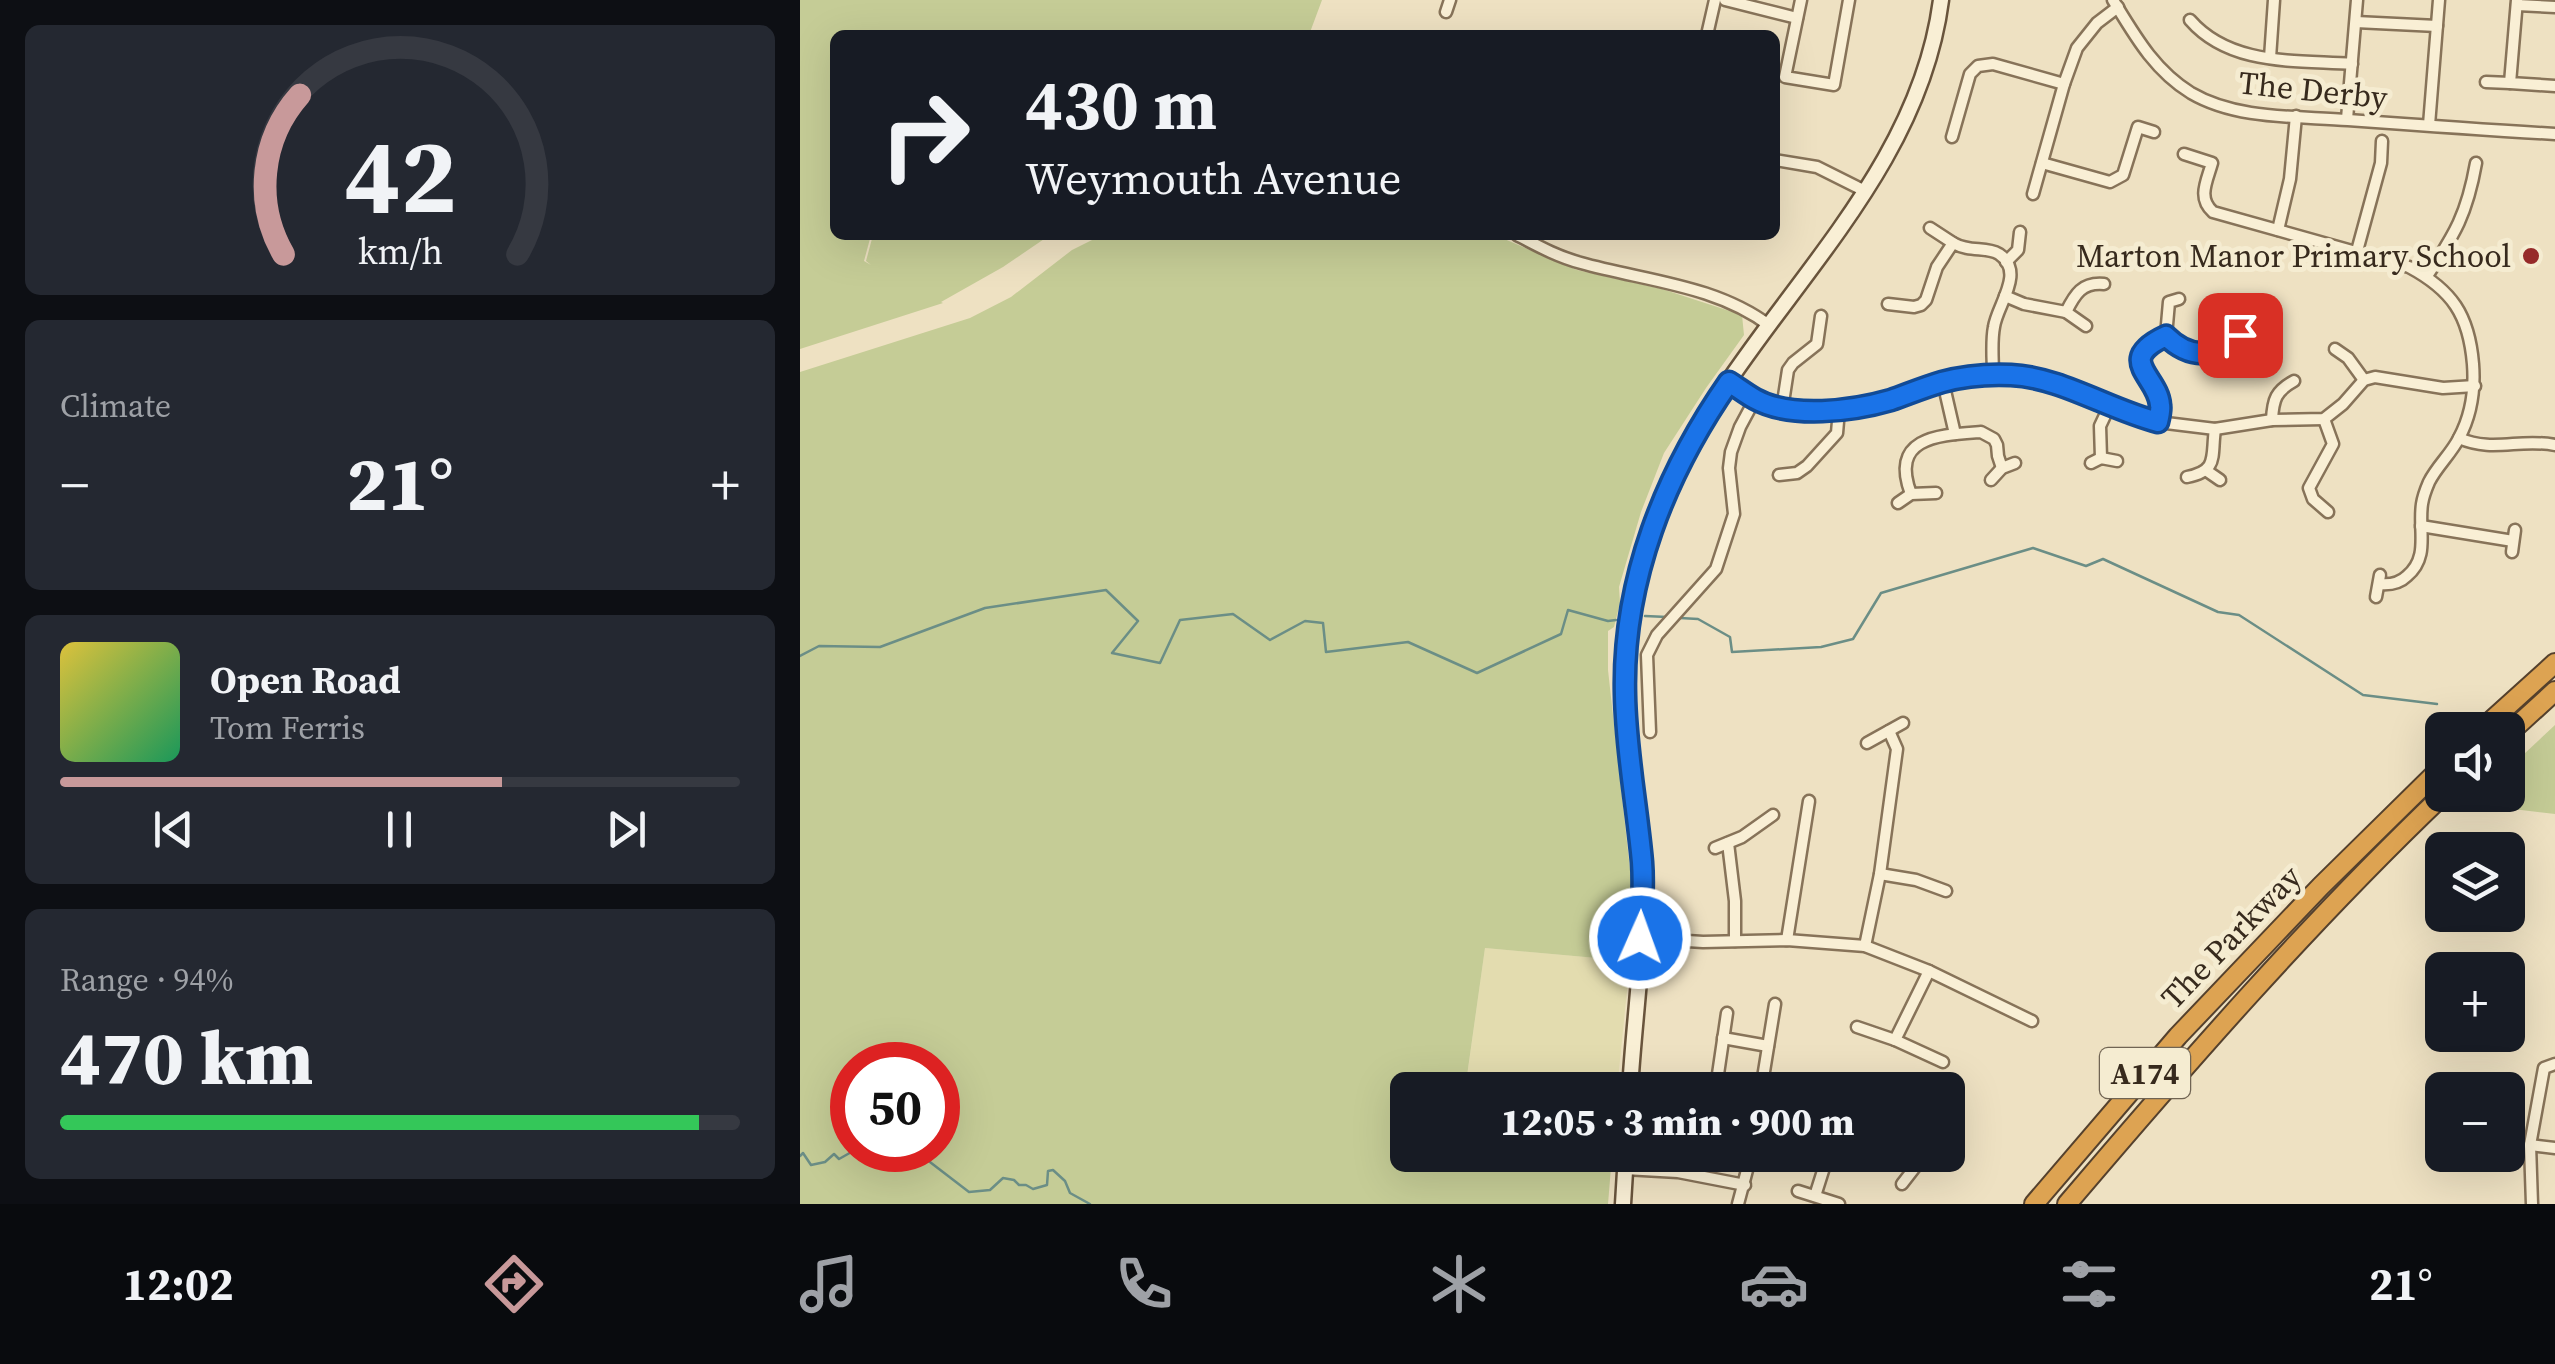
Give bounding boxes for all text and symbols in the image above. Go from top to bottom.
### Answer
text: 430 m [1025,56,1217,152]
street label: The Derby [2237,60,2390,120]
icon: right [860,70,990,200]
text: 42 [344,104,456,247]
text: Weymouth Avenue [1025,147,1402,209]
text: km/h [357,227,443,276]
place label: Marton Manor Primary School [2076,234,2511,278]
marker: Marton Manor Primary School [2520,245,2542,267]
pin [2198,293,2283,378]
icon: arrive [2213,308,2268,363]
text: Climate [60,384,171,428]
text: 21° [346,432,454,535]
text: − [60,447,89,522]
text: + [711,447,740,522]
text: Open Road [210,654,401,706]
text: Tom Ferris [210,706,365,750]
map controls [2425,712,2525,1172]
button: sound [2425,712,2525,812]
icon: previous [146,802,201,857]
icon: pause [372,802,427,857]
icon: next [599,802,654,857]
button: layers [2425,832,2525,932]
street label: The Parkway [2151,855,2311,1019]
position arrow [1588,886,1692,990]
button: + [2425,952,2525,1052]
text: Range · 94% [60,958,234,1002]
text: 470 km [60,1006,314,1109]
speed limit sign: 50 [830,1042,960,1172]
road number: A174 [2100,1048,2190,1098]
button: − [2425,1072,2525,1172]
text: 12:05 · 3 min · 900 m [1500,1096,1855,1148]
icon: directions [479,1249,549,1319]
icon: music [794,1249,864,1319]
icon: phone [1109,1249,1179,1319]
icon: climate [1424,1249,1494,1319]
icon: car [1739,1249,1809,1319]
icon: filters [2054,1249,2124,1319]
text: 12:02 [123,1253,234,1315]
text: 21° [2369,1253,2432,1315]

